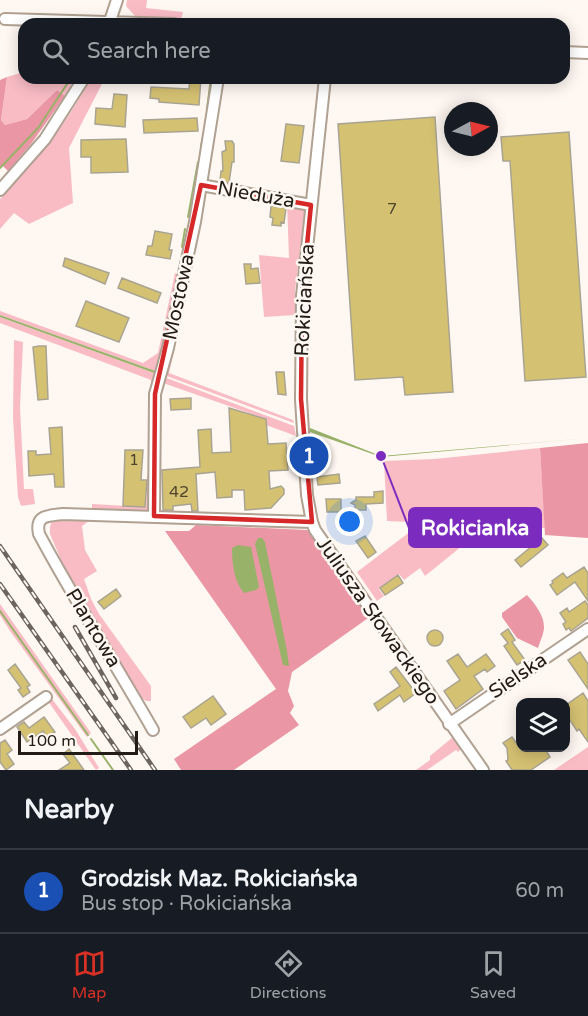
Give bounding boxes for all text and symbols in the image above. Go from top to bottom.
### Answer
search box [18,18,570,84]
icon: search [39,35,72,68]
text: Search here [87,38,211,64]
north arrow [444,102,498,156]
street label: Nieduża [215,176,297,214]
house number: 7 [387,199,397,219]
street label: Rokiciańska [290,243,320,357]
street label: Mostowa [158,252,200,342]
pin: 1 [290,434,328,478]
house number: 1 [129,450,139,470]
house number: 42 [169,482,189,502]
your location [335,507,364,536]
callout: Rokicianka [409,508,541,547]
text: Rokicianka [421,516,529,541]
street label: Juliusza Słowackiego [311,533,445,709]
street label: Plantowa [60,584,126,672]
street label: Sielska [484,648,552,704]
map controls [516,698,570,752]
button: layers [516,698,570,752]
scale bar [18,728,138,756]
text: 100 m [27,731,76,751]
text: Nearby [24,794,114,825]
text: Grodzisk Maz. Rokiciańska [81,866,358,892]
text: 1 [37,879,50,903]
text: 60 m [515,879,564,903]
text: Bus stop · Rokiciańska [81,892,292,916]
tab: Map [72,947,106,1003]
tab: Directions [250,947,326,1003]
tab: Saved [470,947,516,1003]

